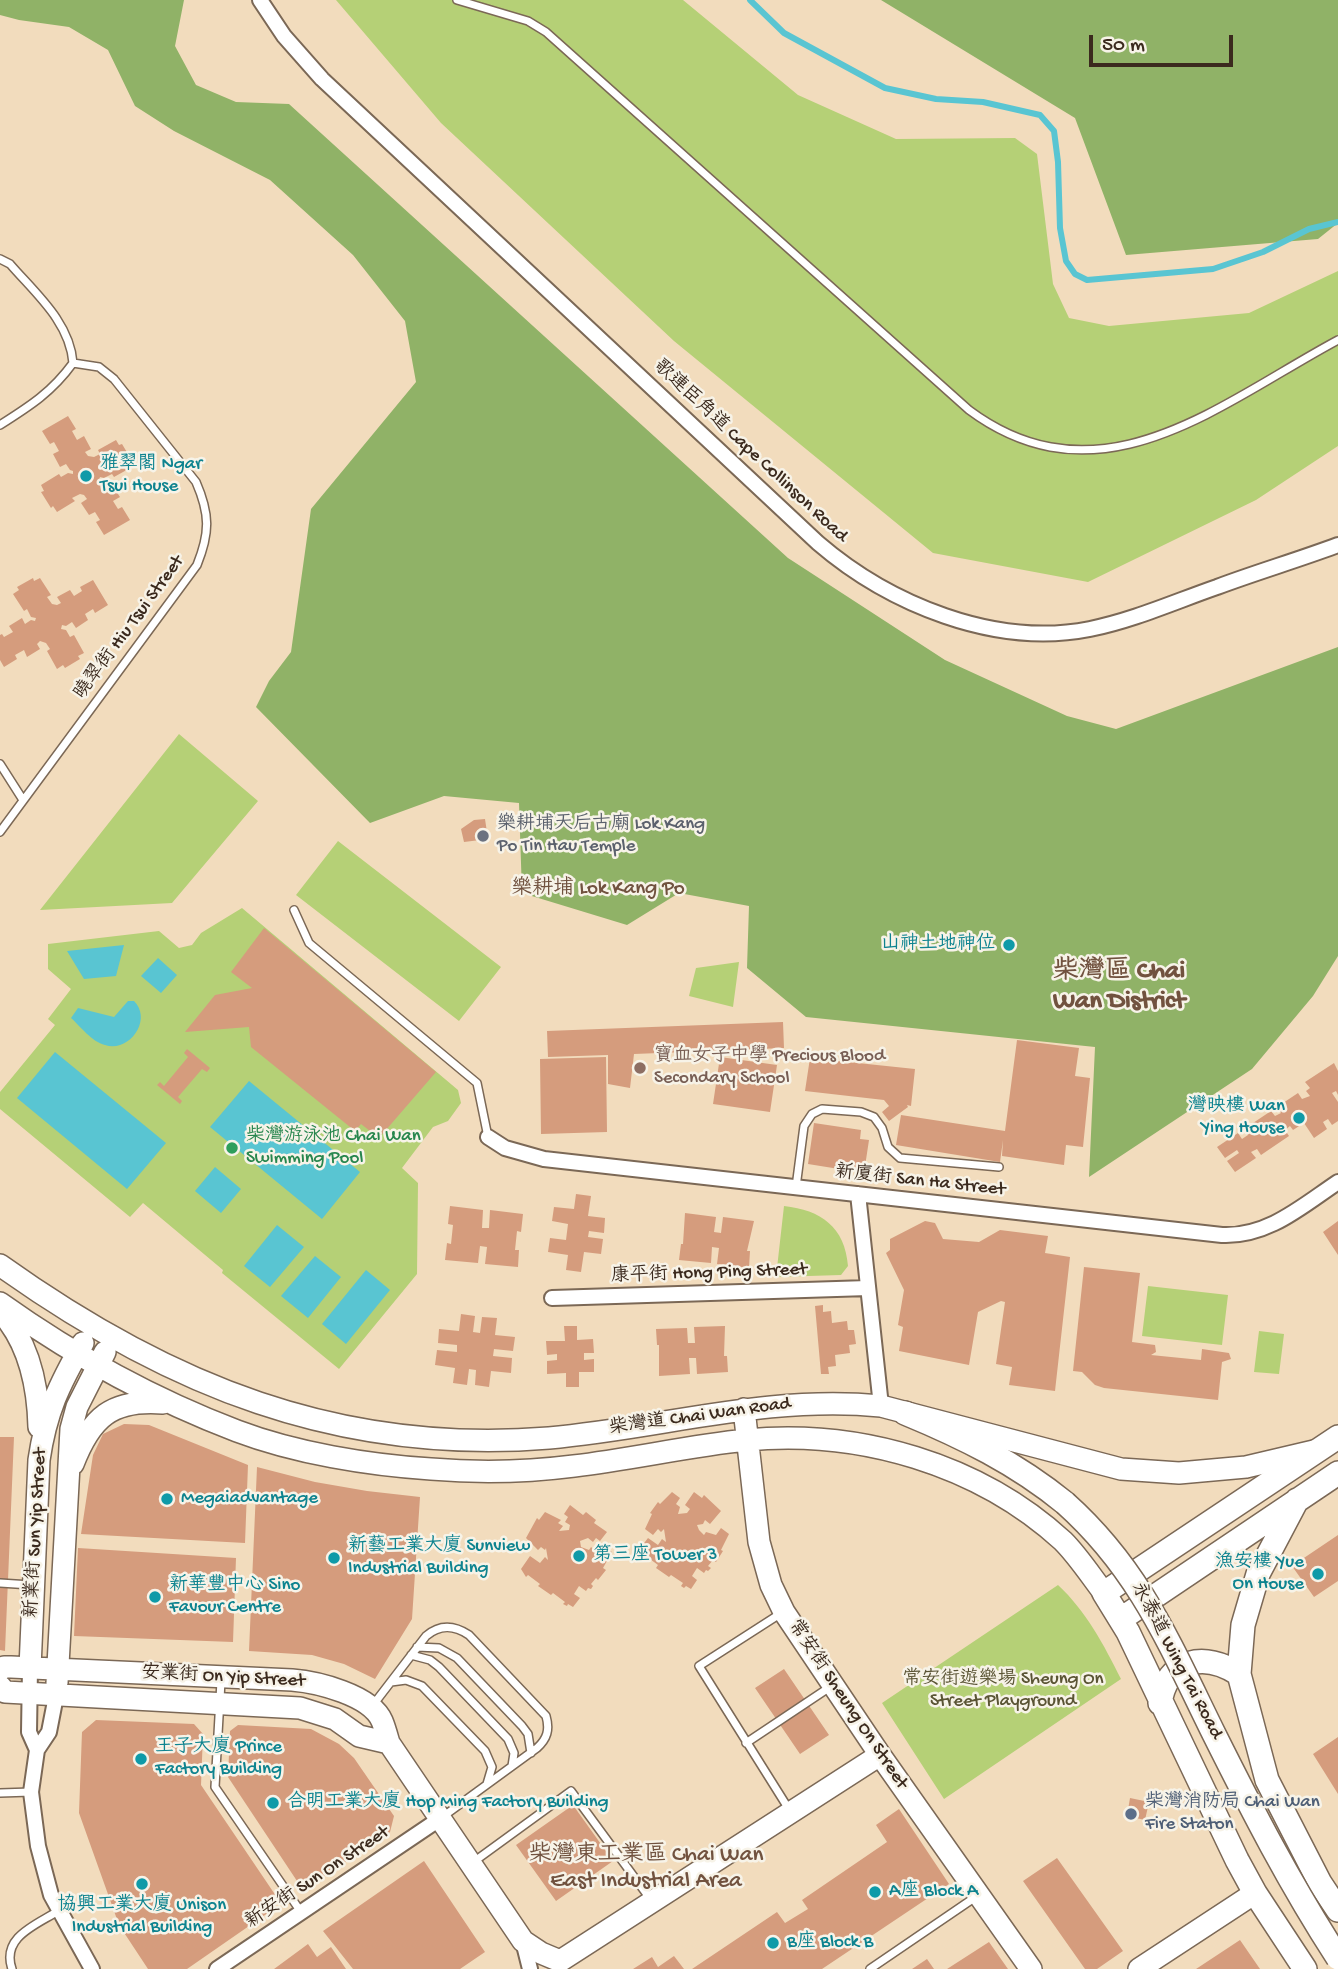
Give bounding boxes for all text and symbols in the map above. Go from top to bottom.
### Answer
scale bar [1093,21,1236,65]
text: 50 m [1102,34,1145,59]
street label: 歌連臣角道 Cape Collinson Road [648,356,852,548]
place label: 雅翠閣 Ngar Tsui House [100,454,202,498]
marker: 雅翠閣 Ngar Tsui House [78,468,94,484]
street label: 曉翠街 Hiu Tsui Street [70,552,190,704]
place label: 樂耕埔天后古廟 Lok Kang Po Tin Hau Temple [497,814,705,858]
marker: 樂耕埔天后古廟 Lok Kang Po Tin Hau Temple [475,828,491,844]
district label: 樂耕埔 Lok Kang Po [511,877,685,903]
place label: 山神土地神位 [881,934,995,956]
marker: 山神土地神位 [1001,937,1017,953]
district label: 柴灣區 Chai Wan District [1042,957,1196,1018]
place label: 寶血女子中學 Precious Blood Secondary School [654,1046,885,1090]
marker: 寶血女子中學 Precious Blood Secondary School [632,1060,648,1076]
place label: 灣映樓 Wan Ying House [1188,1096,1285,1140]
marker: 灣映樓 Wan Ying House [1291,1110,1307,1126]
place label: 柴灣游泳池 Chai Wan Swimming Pool [246,1126,421,1170]
marker: 柴灣游泳池 Chai Wan Swimming Pool [224,1140,240,1156]
street label: 新廈街 San Ha Street [834,1162,1006,1202]
street label: 康平街 Hong Ping Street [611,1259,807,1289]
street label: 柴灣道 Chai Wan Road [608,1393,792,1441]
street label: 新業街 Sun Yip Street [21,1447,53,1619]
place label: Megaiadvantage [181,1488,318,1510]
marker: Megaiadvantage [159,1491,175,1507]
place label: 新藝工業大廈 Sunview Industrial Building [348,1536,530,1580]
place label: 第三座 Tower 3 [593,1545,717,1567]
marker: 第三座 Tower 3 [571,1548,587,1564]
marker: 新藝工業大廈 Sunview Industrial Building [326,1550,342,1566]
place label: 漁安樓 Yue On House [1215,1552,1304,1596]
marker: 漁安樓 Yue On House [1310,1566,1326,1582]
place label: 新華豐中心 Sino Favour Centre [169,1575,300,1619]
street label: 永泰道 Wing Tai Road [1125,1579,1227,1743]
marker: 新華豐中心 Sino Favour Centre [147,1589,163,1605]
street label: 常安街 Sheung On Street [782,1616,912,1794]
street label: 安業街 On Yip Street [141,1662,305,1694]
park label: 常安街遊樂場 Sheung On Street Playground [902,1669,1104,1713]
place label: 王子大廈 Prince Factory Building [155,1737,282,1781]
marker: 王子大廈 Prince Factory Building [133,1751,149,1767]
place label: 合明工業大廈 Hop Ming Factory Building [287,1792,609,1814]
place label: 柴灣消防局 Chai Wan Fire Staton [1145,1792,1320,1836]
marker: 合明工業大廈 Hop Ming Factory Building [265,1795,281,1811]
marker: 柴灣消防局 Chai Wan Fire Staton [1123,1806,1139,1822]
street label: 新安街 Sun On Street [242,1821,394,1935]
district label: 柴灣東工業區 Chai Wan East Industrial Area [529,1842,763,1896]
marker: 協興工業大廈 Unison Industrial Building [134,1876,150,1892]
place label: A座 Block A [889,1881,978,1903]
marker: A座 Block A [867,1884,883,1900]
place label: 協興工業大廈 Unison Industrial Building [58,1895,226,1939]
place label: B座 Block B [787,1932,873,1954]
marker: B座 Block B [765,1935,781,1951]

